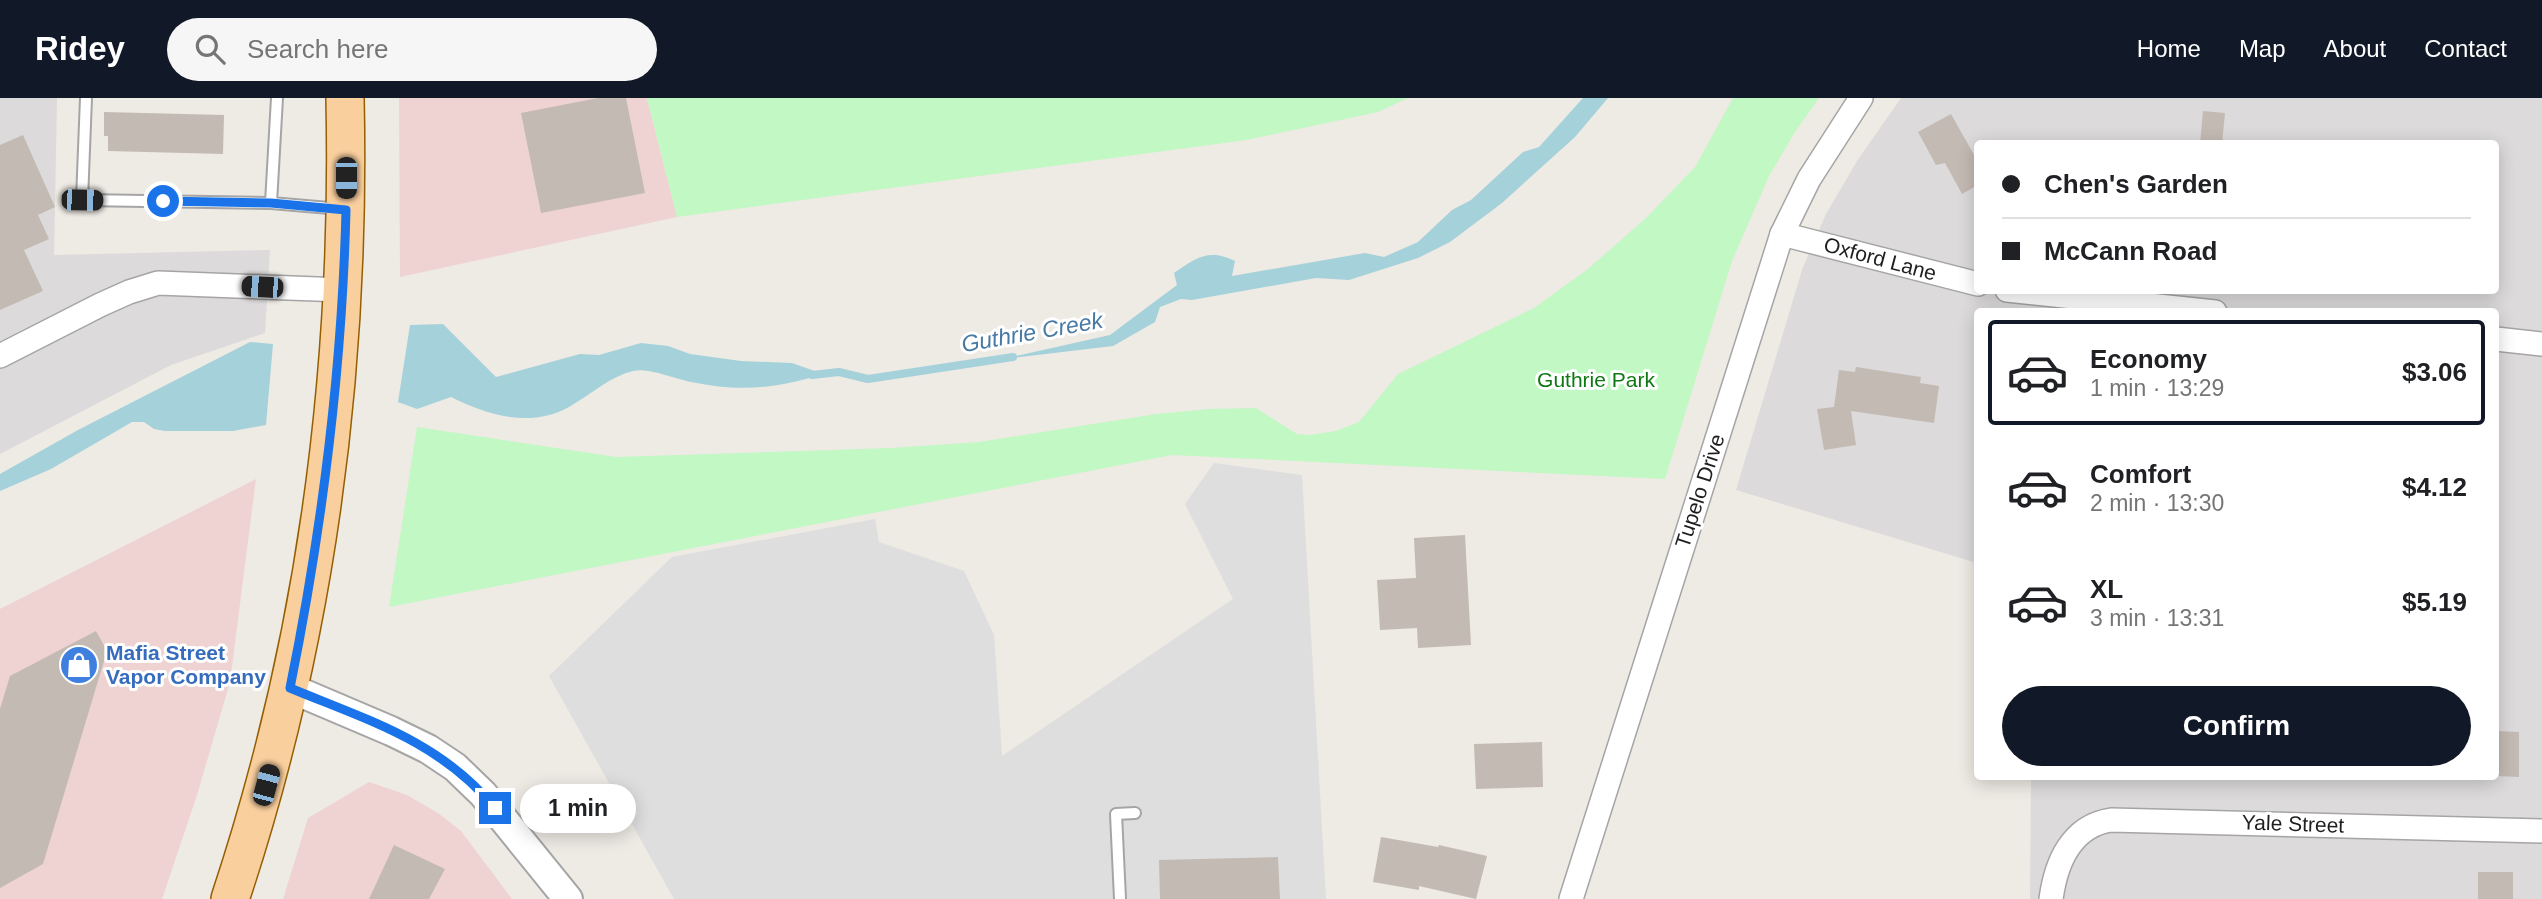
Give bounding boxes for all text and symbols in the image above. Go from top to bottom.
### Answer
search box [167,18,657,81]
text: Ridey [35,30,125,67]
icon: search [191,30,229,68]
text: Search here [247,34,389,64]
text: Home [2137,35,2201,62]
text: Map [2239,35,2286,62]
text: About [2324,35,2386,62]
text: Contact [2424,35,2507,62]
car [336,157,357,199]
text: Chen's Garden [2044,169,2228,199]
route start [147,185,179,217]
car [61,189,104,211]
street label: Oxford Lane [1821,232,1939,285]
text: McCann Road [2044,236,2217,266]
car [241,275,284,299]
water label: Guthrie Creek [959,307,1106,357]
icon: car [2006,341,2069,404]
text: Economy [2090,344,2207,374]
text: $3.06 [2402,357,2467,387]
park label: Guthrie Park [1537,368,1655,391]
text: 1 min · 13:29 [2090,375,2224,401]
street label: Tupelo Drive [1670,431,1729,551]
icon: car [2006,456,2069,519]
text: Comfort [2090,459,2191,489]
text: $4.12 [2402,472,2467,502]
text: 2 min · 13:30 [2090,490,2224,516]
icon: car [2006,571,2069,634]
text: XL [2090,574,2123,604]
text: $5.19 [2402,587,2467,617]
text: 3 min · 13:31 [2090,605,2224,631]
place label: Mafia Street Vapor Company [106,641,266,688]
shop icon: Mafia Street Vapor Company [58,644,100,686]
button: Confirm [2002,686,2471,766]
car [251,762,282,808]
callout: 1 min [520,784,635,832]
route end [479,792,511,824]
text: 1 min [548,795,608,821]
street label: Yale Street [2241,810,2345,837]

